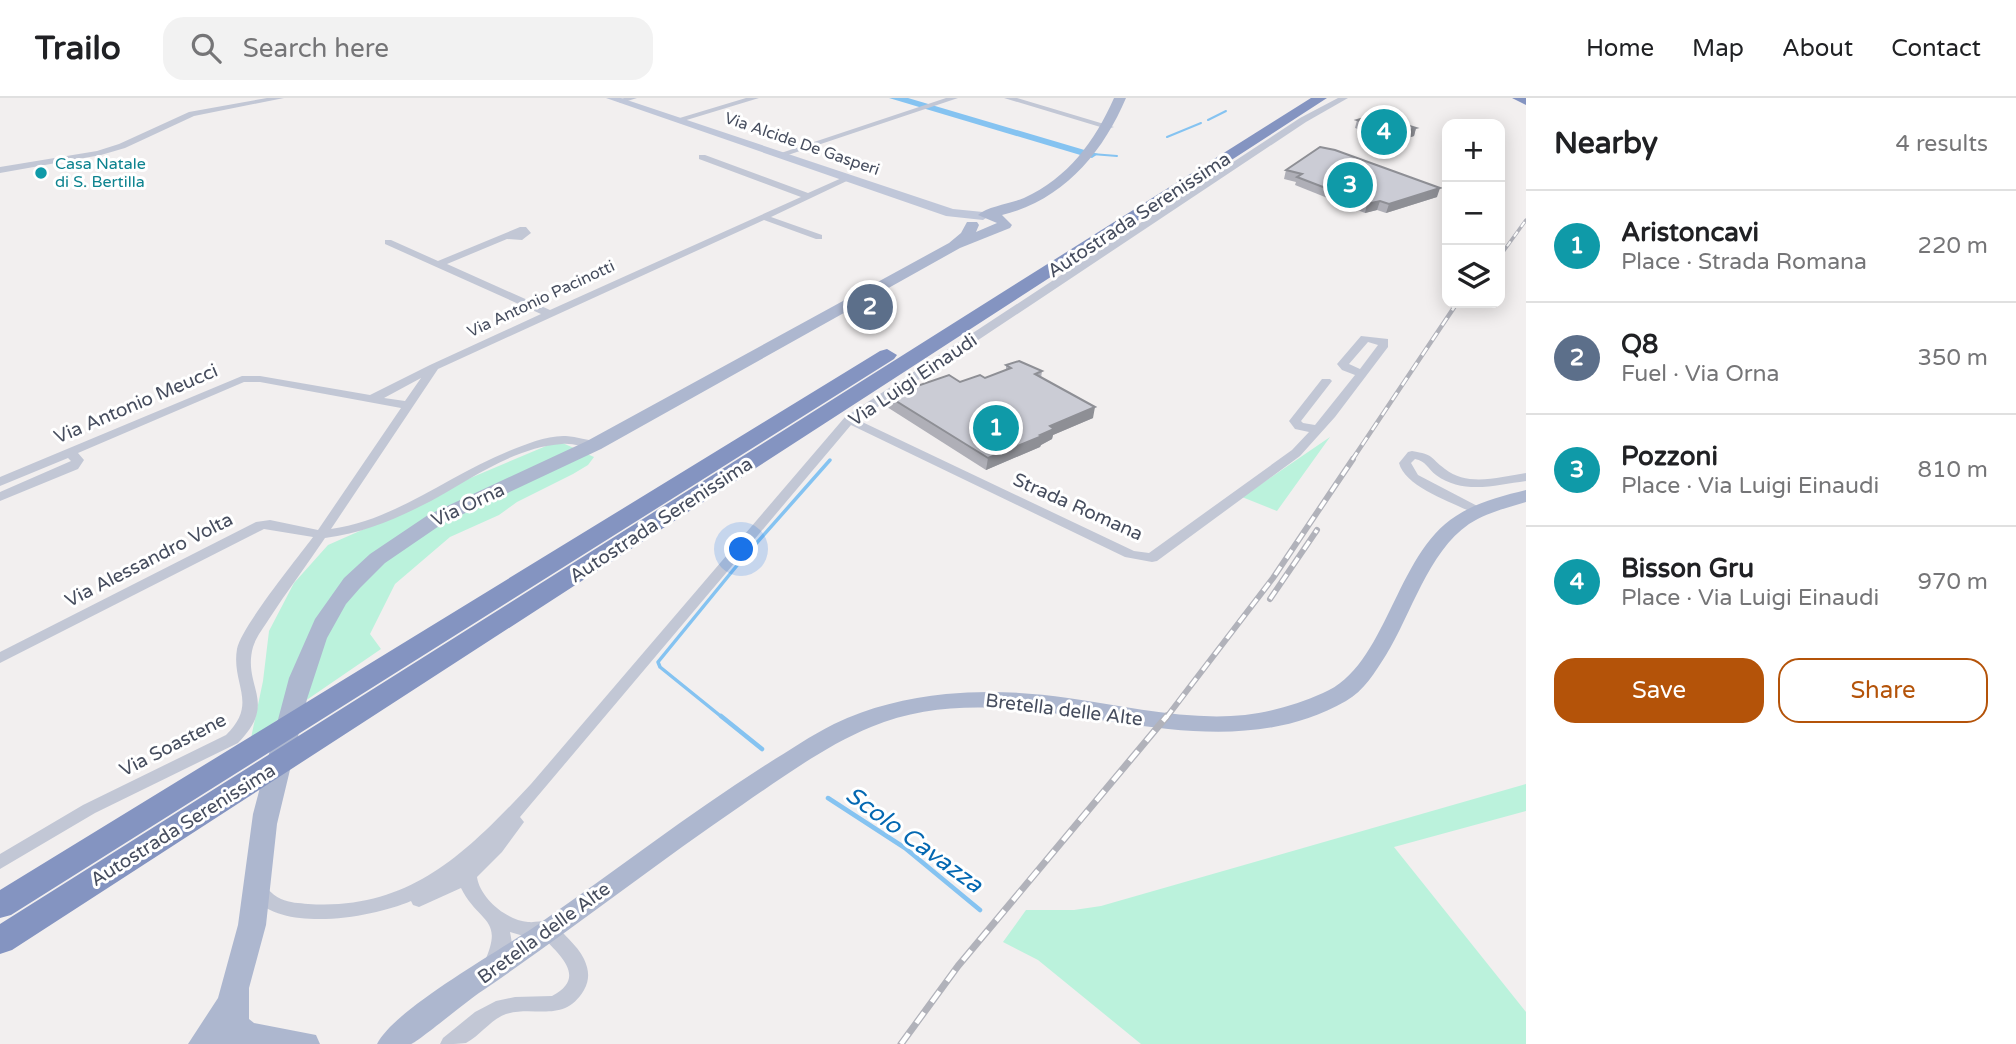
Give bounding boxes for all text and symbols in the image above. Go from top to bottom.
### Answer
search box [163,17,653,80]
text: Trailo [35,29,121,68]
icon: search [187,29,225,67]
text: Search here [243,33,389,64]
text: Home [1586,34,1654,63]
text: Map [1692,34,1744,63]
text: About [1782,34,1853,63]
text: Contact [1891,34,1981,63]
pin: 4 [1361,106,1407,158]
street label: Via Alcide De Gasperi [722,108,882,180]
map controls [1442,119,1505,308]
button: + [1442,119,1505,182]
text: Nearby [1554,125,1658,162]
text: 4 results [1895,130,1988,158]
street label: Autostrada Serenissima [1043,148,1235,282]
place label: Casa Natale di S. Bertilla [55,154,146,192]
pin: 3 [1327,159,1373,211]
marker: Casa Natale di S. Bertilla [33,165,49,181]
button: − [1442,182,1505,245]
text: Aristoncavi [1621,217,1759,248]
text: 1 [1570,232,1584,260]
text: 220 m [1918,232,1988,260]
button: layers [1442,245,1505,308]
text: Place · Strada Romana [1621,248,1867,276]
street label: Via Antonio Pacinotti [464,256,618,342]
pin: 2 [847,281,893,333]
street label: Via Luigi Einaudi [845,329,981,431]
text: Q8 [1621,329,1658,360]
text: 2 [1570,344,1584,372]
text: 350 m [1918,344,1988,372]
street label: Via Antonio Meucci [51,360,221,448]
text: Fuel · Via Orna [1621,360,1779,388]
pin: 1 [973,402,1019,454]
text: Pozzoni [1621,441,1718,472]
street label: Autostrada Serenissima [565,453,757,587]
text: 3 [1570,456,1584,484]
text: 810 m [1918,456,1988,484]
street label: Strada Romana [1010,469,1146,545]
text: Place · Via Luigi Einaudi [1621,472,1879,500]
street label: Via Orna [428,479,508,531]
street label: Via Alessandro Volta [61,508,237,612]
your location [724,532,758,566]
text: Bisson Gru [1621,553,1754,584]
text: 4 [1570,568,1584,596]
text: 970 m [1918,568,1988,596]
text: Place · Via Luigi Einaudi [1621,584,1879,612]
button: Save [1554,658,1764,723]
button: Share [1778,658,1988,723]
street label: Bretella delle Alte [984,689,1144,731]
street label: Via Soastene [116,709,230,781]
street label: Autostrada Serenissima [87,759,279,891]
water label: Scolo Cavazza [840,781,989,900]
street label: Bretella delle Alte [473,878,615,988]

